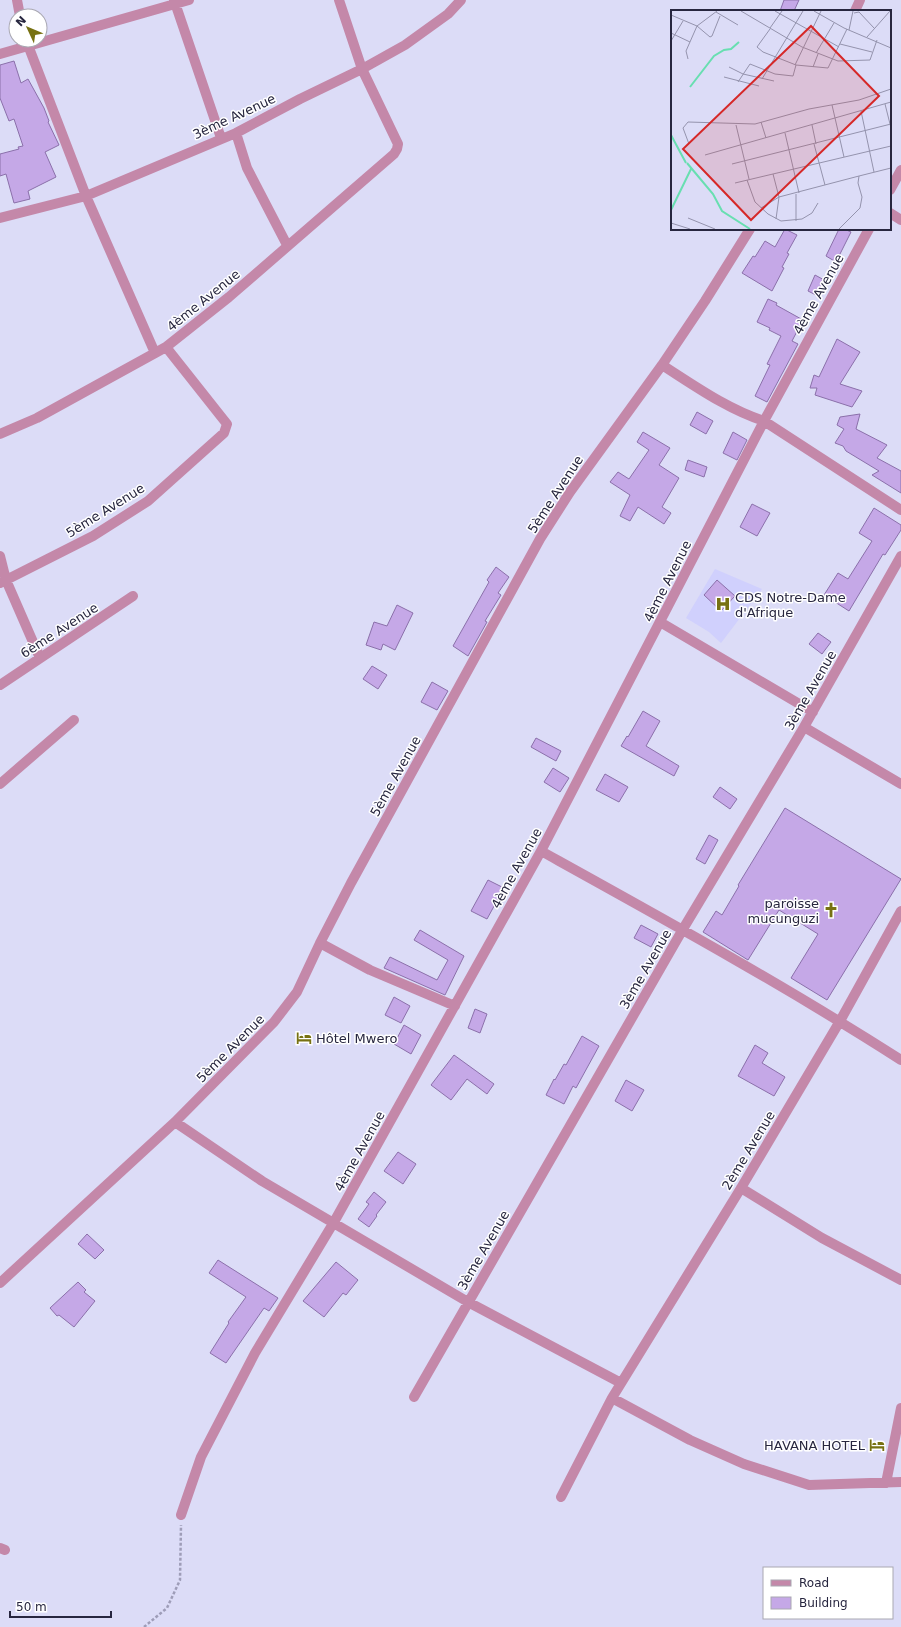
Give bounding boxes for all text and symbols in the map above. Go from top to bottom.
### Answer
north arrow [8,8,48,48]
inset map [671,10,891,230]
text: N [13,14,29,29]
street label: 3ème Avenue [191,91,278,142]
street label: 4ème Avenue [790,252,847,337]
street label: 4ème Avenue [164,266,243,334]
street label: 5ème Avenue [525,453,586,536]
street label: 5ème Avenue [63,480,147,540]
street label: 4ème Avenue [640,538,694,624]
place label: CDS Notre-Dame d'Afrique [735,590,846,620]
hospital icon: CDS Notre-Dame d'Afrique [714,595,732,613]
street label: 6ème Avenue [18,600,101,661]
street label: 3ème Avenue [782,648,839,733]
street label: 5ème Avenue [367,734,424,819]
street label: 4ème Avenue [488,826,545,911]
place label: paroisse mucunguzi [748,896,819,926]
church icon: paroisse mucunguzi [822,901,840,919]
street label: 3ème Avenue [617,927,674,1012]
street label: 5ème Avenue [193,1011,267,1085]
hotel icon: Hôtel Mwero [295,1029,313,1047]
place label: Hôtel Mwero [316,1031,397,1046]
street label: 2ème Avenue [719,1108,778,1192]
street label: 4ème Avenue [331,1109,388,1194]
street label: 3ème Avenue [455,1208,512,1293]
hotel icon: HAVANA HOTEL [868,1436,886,1454]
place label: HAVANA HOTEL [764,1438,866,1453]
legend [763,1567,893,1619]
text: Road [799,1576,829,1590]
scale bar [10,1593,111,1619]
text: Building [799,1596,848,1610]
text: 50 m [16,1600,47,1614]

